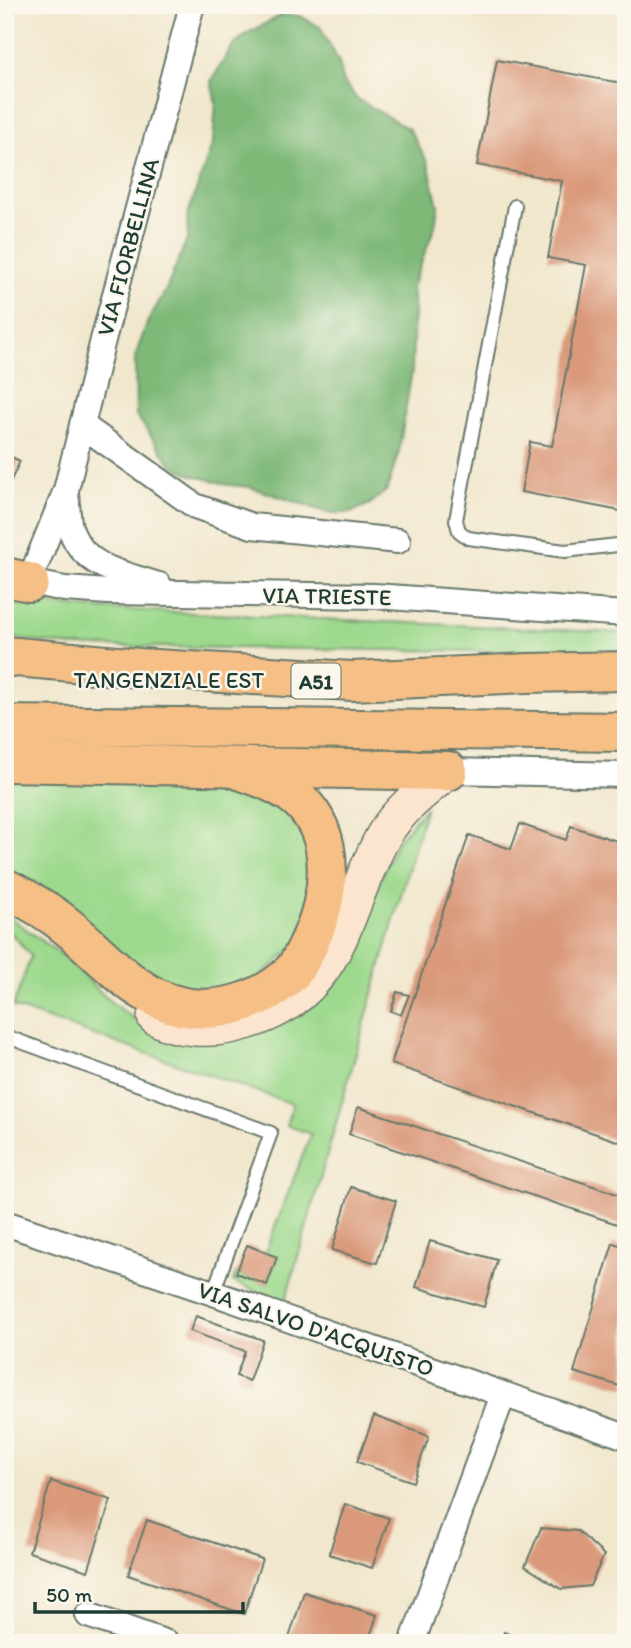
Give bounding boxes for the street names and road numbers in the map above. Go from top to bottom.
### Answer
street label: VIA FIORBELLINA [91,155,165,339]
street label: VIA TRIESTE [262,581,392,611]
road number: A51 [292,664,340,698]
street label: TANGENZIALE EST [74,666,264,694]
street label: VIA SALVO D'ACQUISTO [194,1275,438,1383]

